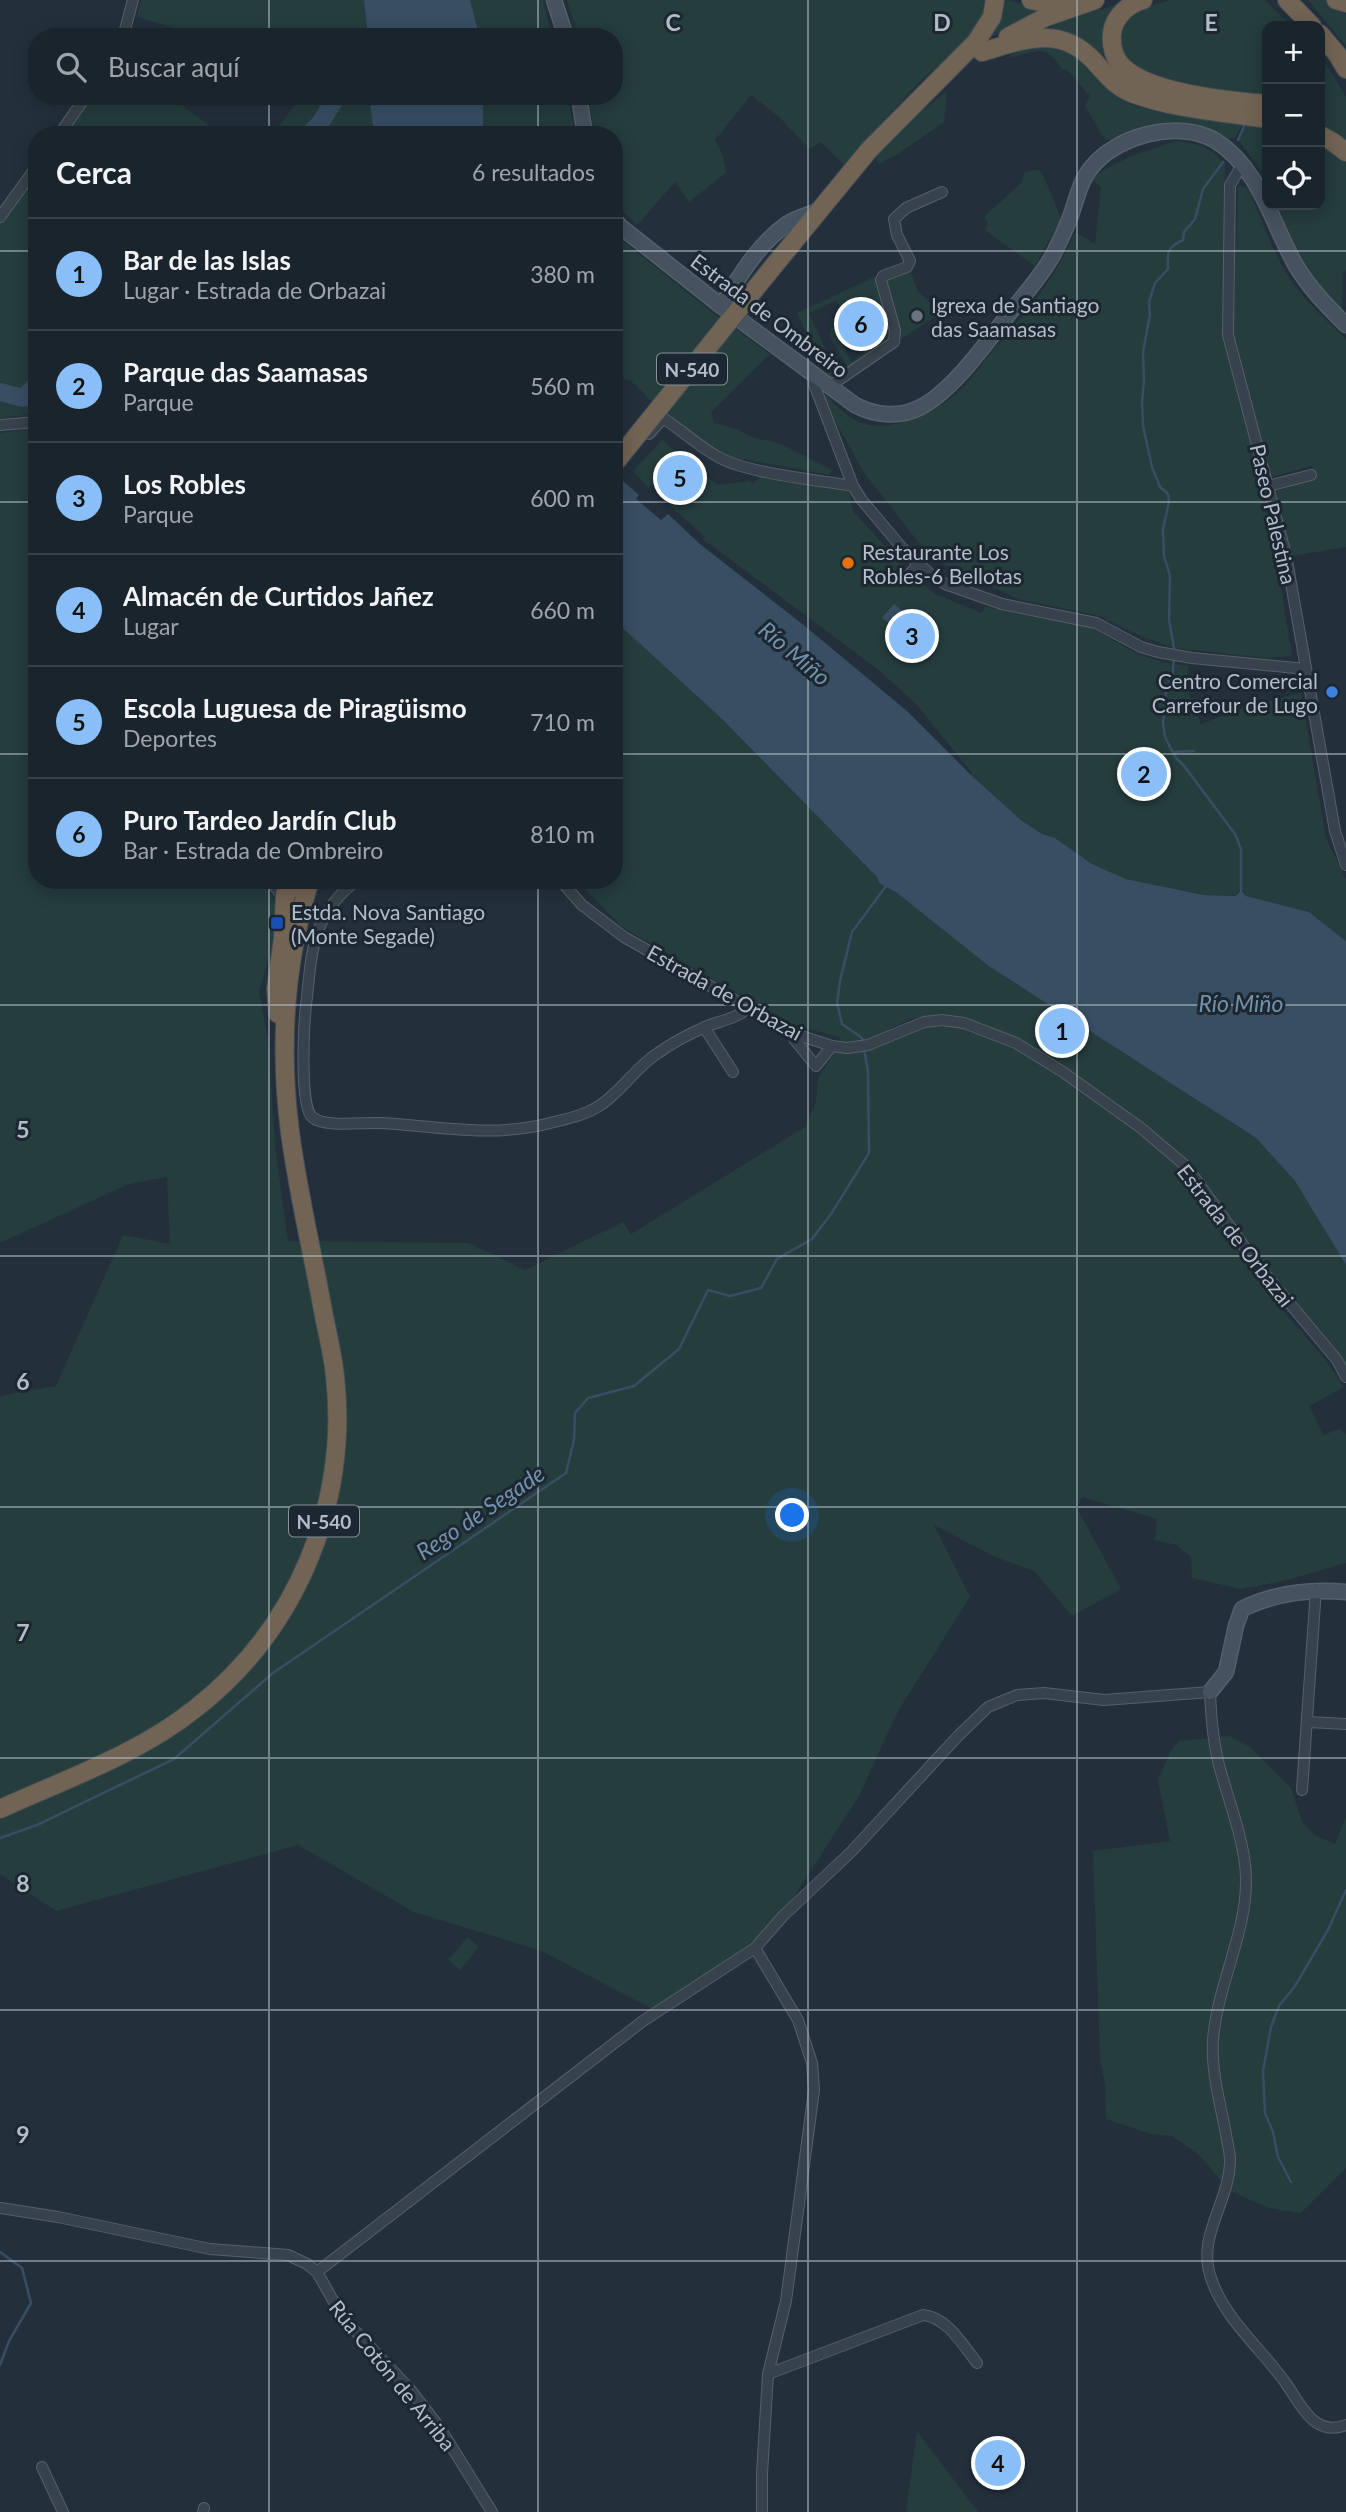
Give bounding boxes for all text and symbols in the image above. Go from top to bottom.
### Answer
text: C [665,8,681,36]
text: D [933,8,951,36]
text: E [1204,8,1218,36]
map controls [1262,21,1325,210]
button: + [1262,21,1325,84]
search box [28,28,623,105]
icon: search [52,48,90,86]
text: Buscar aquí [108,51,239,83]
button: − [1262,84,1325,147]
button: locate [1262,147,1325,210]
text: Cerca [56,154,132,190]
text: 6 resultados [472,158,595,186]
text: Bar de las Islas [123,244,291,276]
street label: Estrada de Ombreiro [686,248,854,382]
text: 1 [72,260,86,288]
text: 380 m [530,260,595,288]
text: Lugar · Estrada de Orbazai [123,276,386,304]
place label: Igrexa de Santiago das Saamasas [931,292,1099,341]
pin: 6 [838,298,884,350]
marker: Igrexa de Santiago das Saamasas [909,308,925,324]
road number: N-540 [657,354,727,384]
text: Parque das Saamasas [123,356,368,388]
text: 2 [72,372,86,400]
text: 560 m [530,372,595,400]
text: Parque [123,388,194,416]
street label: Paseo Palestina [1246,441,1302,587]
pin: 5 [657,452,703,504]
text: Los Robles [123,468,246,500]
text: 3 [72,484,86,512]
text: 600 m [530,484,595,512]
text: Parque [123,500,194,528]
place label: Restaurante Los Robles-6 Bellotas [862,539,1022,588]
marker: Restaurante Los Robles-6 Bellotas [840,555,856,571]
text: Almacén de Curtidos Jañez [123,580,434,612]
text: 4 [72,596,86,624]
text: 660 m [530,596,595,624]
pin: 3 [889,610,935,662]
text: Lugar [123,612,179,640]
water label: Río Miño [753,615,837,691]
place label: Centro Comercial Carrefour de Lugo [1152,668,1318,717]
marker: Centro Comercial Carrefour de Lugo [1324,684,1340,700]
text: Escola Luguesa de Piragüismo [123,692,467,724]
text: 5 [72,708,86,736]
text: 710 m [530,708,595,736]
text: Deportes [123,724,217,752]
pin: 2 [1121,748,1167,800]
text: Puro Tardeo Jardín Club [123,804,397,836]
text: 6 [72,820,86,848]
text: 810 m [530,820,595,848]
text: Bar · Estrada de Ombreiro [123,836,383,864]
place label: Estda. Nova Santiago (Monte Segade) [291,899,485,948]
marker: Estda. Nova Santiago (Monte Segade) [269,915,285,931]
street label: Estrada de Orbazai [643,939,807,1045]
water label: Río Miño [1199,989,1283,1017]
pin: 1 [1039,1005,1085,1057]
text: 5 [16,1115,30,1143]
street label: Estrada de Orbazai [1173,1159,1299,1311]
text: 6 [16,1367,30,1395]
water label: Rego de Segade [411,1459,549,1565]
your location [775,1498,809,1532]
road number: N-540 [289,1506,359,1536]
text: 7 [16,1618,30,1646]
text: 8 [16,1869,30,1897]
text: 9 [16,2120,30,2148]
street label: Rúa Cotón de Arriba [325,2295,461,2455]
pin: 4 [975,2437,1021,2489]

